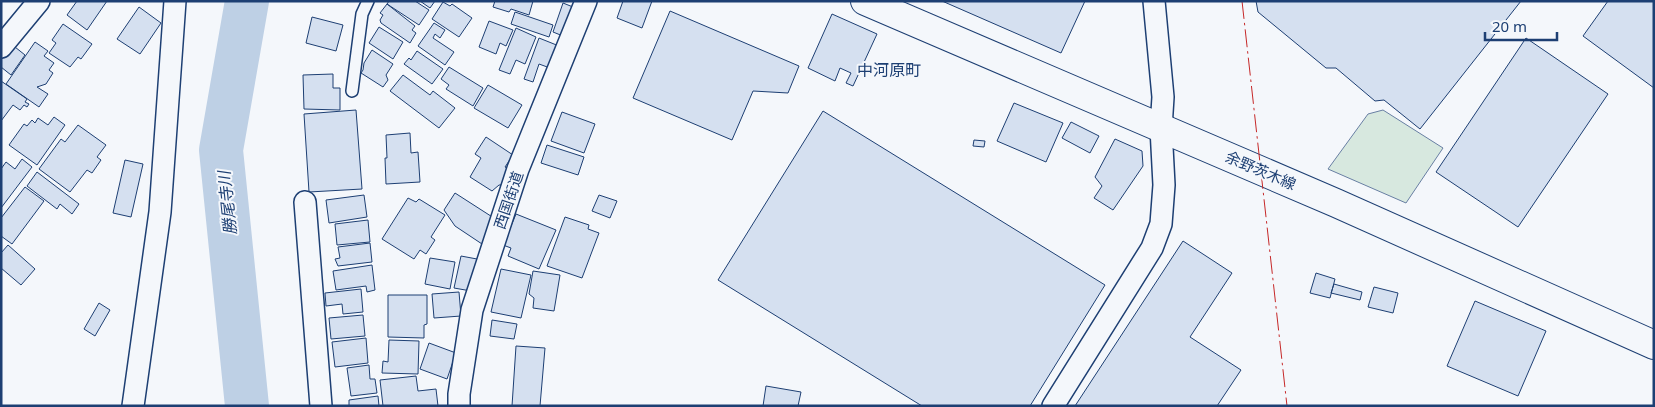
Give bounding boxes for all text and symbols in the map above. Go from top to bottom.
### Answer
scale bar [1485,10,1558,42]
text: 20 m [1492,16,1527,36]
district label: 中河原町 [857,59,921,81]
street label: 余野茨木線 [1223,146,1299,194]
water label: 勝尾寺川 [213,168,241,236]
street label: 西国街道 [489,168,527,232]

